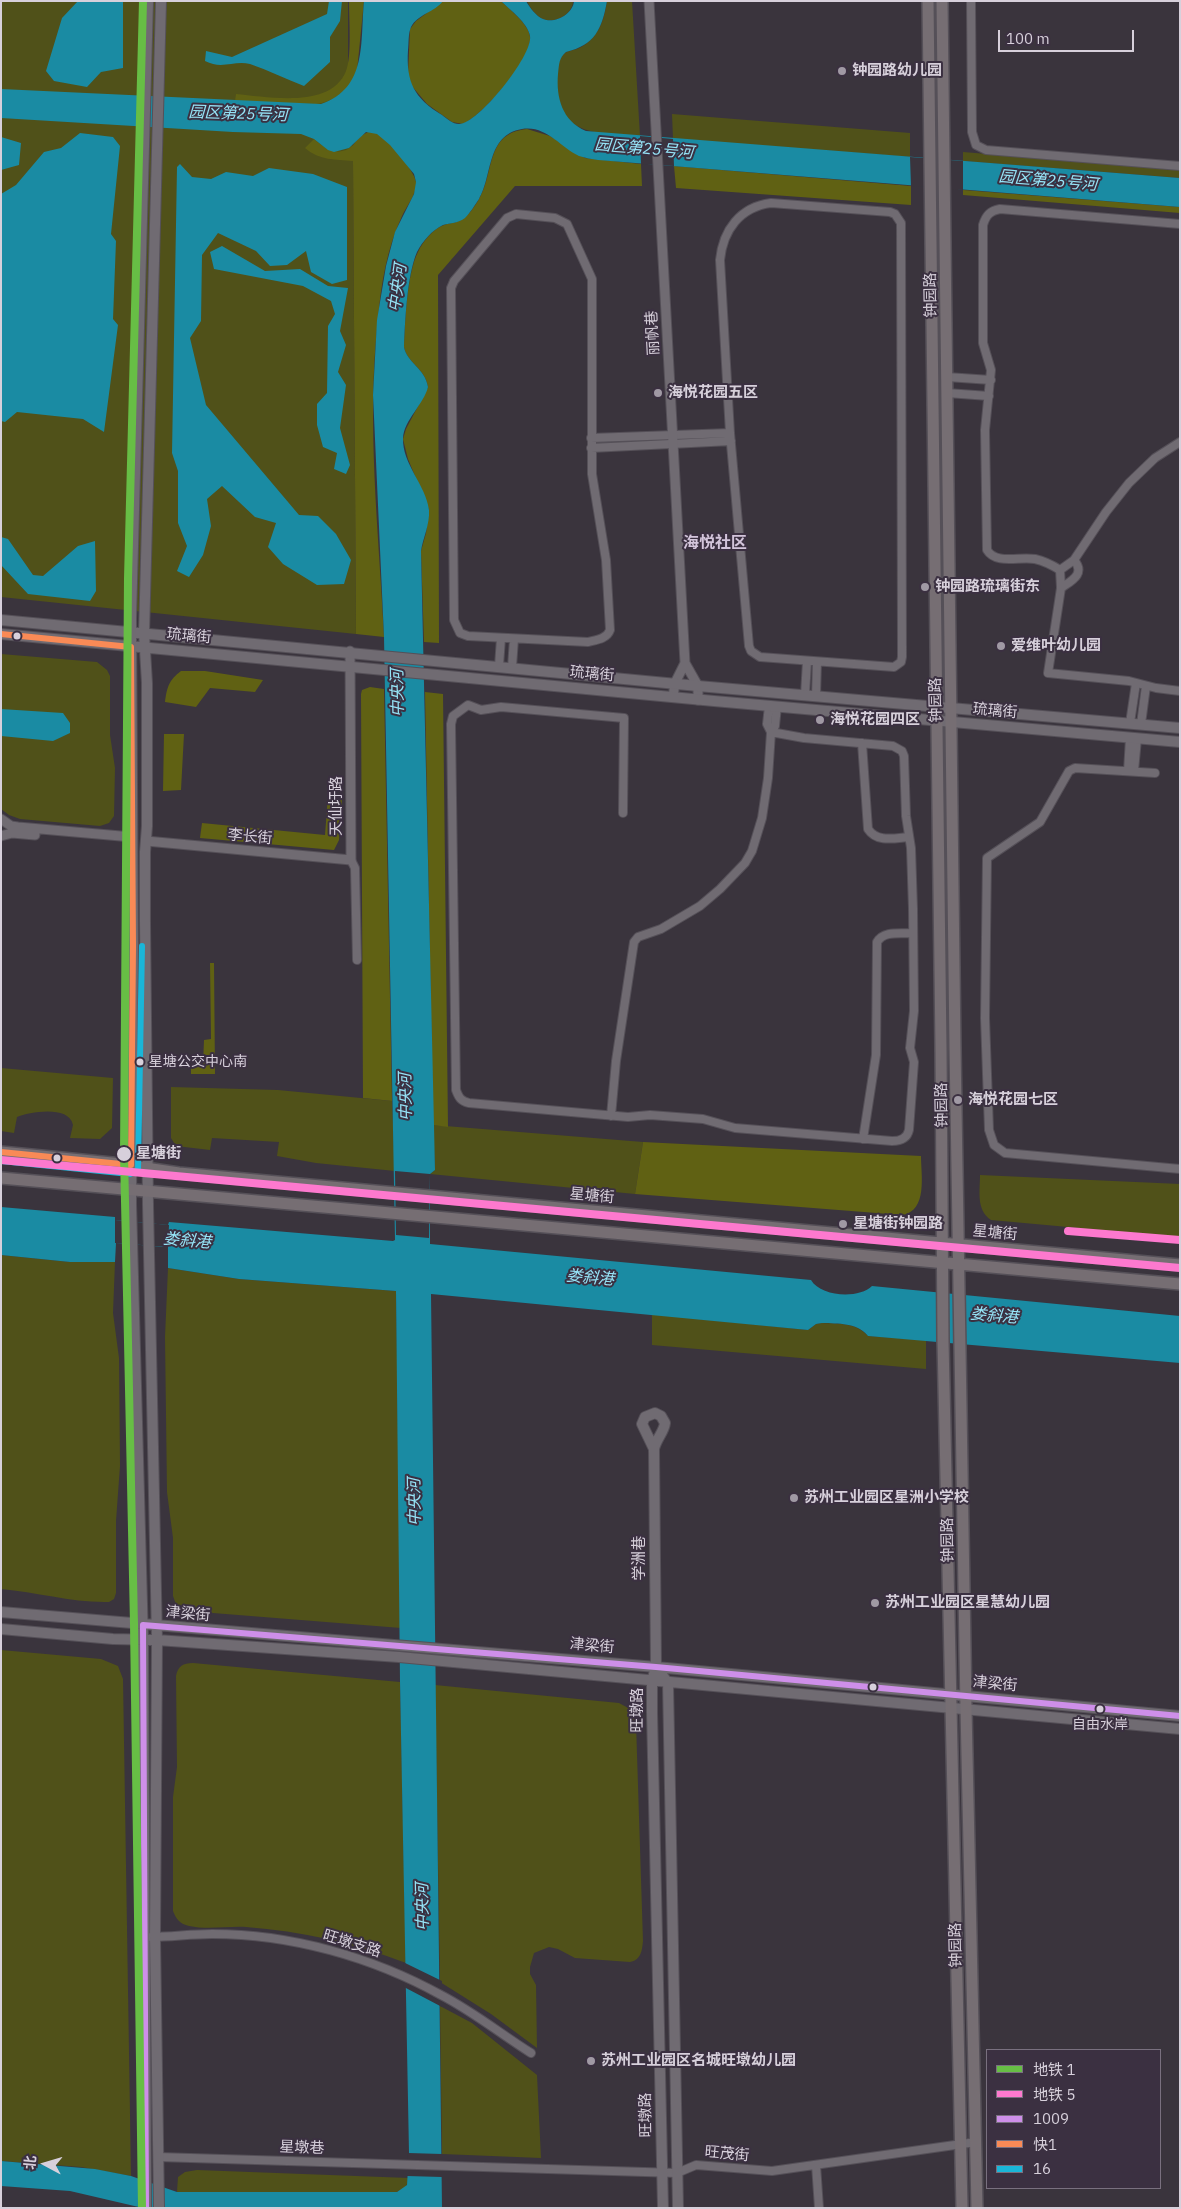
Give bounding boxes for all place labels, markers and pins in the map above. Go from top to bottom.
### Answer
place label: 钟园路幼儿园 [852,62,942,80]
marker: 钟园路幼儿园 [836,65,848,77]
place label: 海悦花园五区 [668,384,758,402]
marker: 海悦花园五区 [652,387,664,399]
place label: 钟园路琉璃街东 [935,578,1040,596]
marker: 钟园路琉璃街东 [919,581,931,593]
unlabelled marker [12,631,22,641]
place label: 爱维叶幼儿园 [1011,637,1101,655]
marker: 爱维叶幼儿园 [995,640,1007,652]
place label: 海悦花园四区 [830,711,920,729]
marker: 海悦花园四区 [814,714,826,726]
place label: 星塘公交中心南 [149,1054,247,1070]
marker: 星塘公交中心南 [135,1057,145,1067]
place label: 海悦花园七区 [968,1091,1058,1109]
marker: 海悦花园七区 [952,1094,964,1106]
marker: 星塘街 [115,1145,133,1163]
place label: 星塘街 [136,1145,181,1163]
unlabelled marker [52,1153,62,1163]
place label: 星塘街钟园路 [853,1215,943,1233]
marker: 星塘街钟园路 [837,1218,849,1230]
place label: 苏州工业园区星洲小学校 [804,1489,969,1507]
marker: 苏州工业园区星洲小学校 [788,1492,800,1504]
place label: 苏州工业园区星慧幼儿园 [885,1594,1050,1612]
marker: 苏州工业园区星慧幼儿园 [869,1597,881,1609]
unlabelled marker [868,1682,878,1692]
marker: 自由水岸 [1095,1704,1105,1714]
place label: 自由水岸 [1072,1717,1128,1733]
place label: 苏州工业园区名城旺墩幼儿园 [601,2052,796,2070]
marker: 苏州工业园区名城旺墩幼儿园 [585,2055,597,2067]

